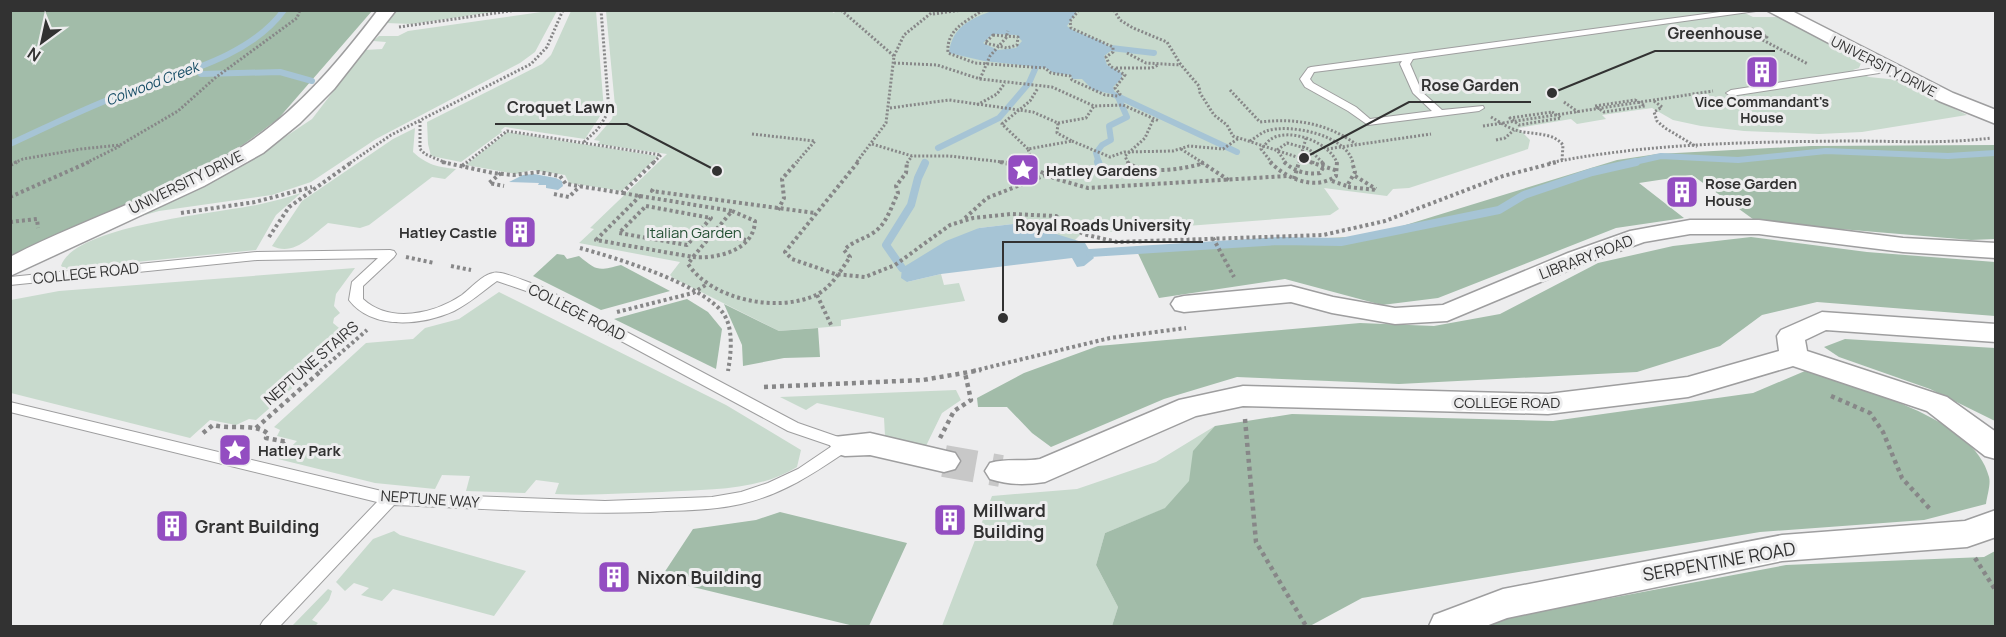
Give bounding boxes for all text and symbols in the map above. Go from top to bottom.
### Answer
north arrow [12,12,72,72]
callout: Greenhouse [1655,17,1775,51]
text: Greenhouse [1667,22,1763,44]
street label: UNIVERSITY DRIVE [1828,31,1940,101]
text: N [23,42,45,67]
building icon: Vice Commandant's House [1744,54,1780,90]
water label: Colwood Creek [103,56,203,109]
callout: Rose Garden [1409,68,1531,102]
text: Rose Garden [1421,74,1519,96]
callout: Croquet Lawn [495,90,627,124]
place label: Vice Commandant's House [1695,92,1830,127]
text: Croquet Lawn [507,96,615,118]
street label: UNIVERSITY DRIVE [125,145,247,219]
place icon: Hatley Gardens [1005,152,1041,188]
place label: Hatley Gardens [1046,160,1157,181]
place label: Rose Garden House [1705,173,1797,211]
building icon: Rose Garden House [1664,174,1700,210]
callout: Royal Roads University [1003,208,1203,242]
building icon: Hatley Castle [502,214,538,250]
text: Royal Roads University [1015,214,1191,236]
place label: Hatley Castle [399,222,497,243]
park label: Italian Garden [646,222,742,243]
street label: LIBRARY ROAD [1536,229,1636,285]
street label: COLLEGE ROAD [32,257,140,289]
street label: COLLEGE ROAD [525,278,629,346]
street label: NEPTUNE STAIRS [259,316,363,410]
street label: COLLEGE ROAD [1454,392,1560,413]
place icon: Hatley Park [217,432,253,468]
place label: Hatley Park [258,440,341,461]
street label: NEPTUNE WAY [380,485,481,513]
place label: Millward Building [973,498,1046,543]
building icon: Millward Building [932,502,968,538]
building icon: Grant Building [154,508,190,544]
place label: Grant Building [195,514,319,538]
street label: SERPENTINE ROAD [1641,536,1797,586]
building icon: Nixon Building [596,559,632,595]
place label: Nixon Building [637,565,762,589]

